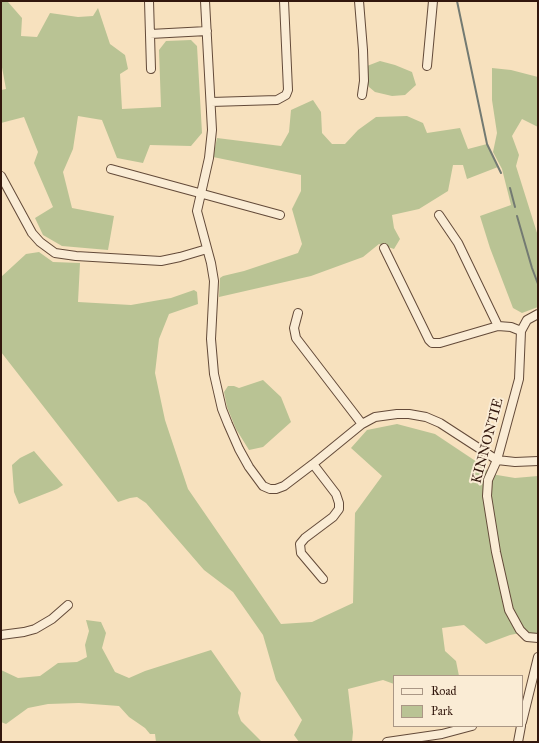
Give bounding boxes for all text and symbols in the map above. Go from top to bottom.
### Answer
street label: KINNONTIE [469,397,507,485]
legend [393,675,523,727]
text: Road [431,684,457,698]
text: Park [431,704,453,718]

